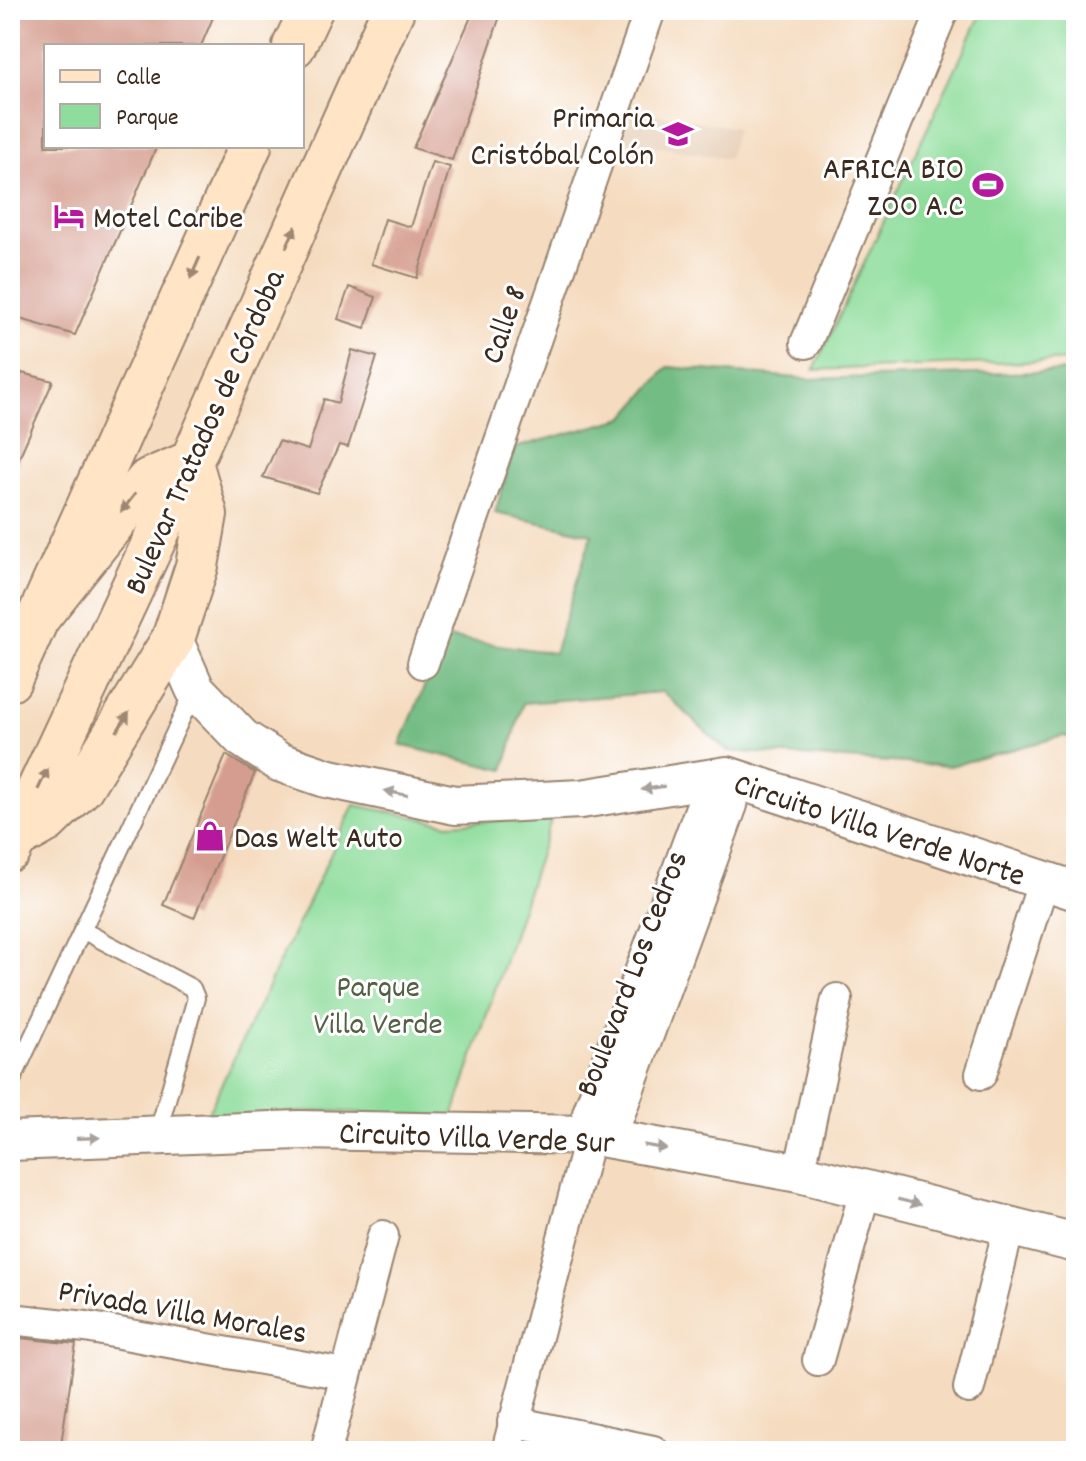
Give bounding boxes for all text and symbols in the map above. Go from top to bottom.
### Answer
legend [44,44,304,148]
text: Calle [116,62,161,96]
place label: Primaria Cristóbal Colón [470,98,655,181]
text: Parque [116,102,179,136]
school or university icon: Primaria Cristóbal Colón [661,117,695,151]
place label: AFRICA BIO ZOO A.C [823,149,964,232]
sports icon: AFRICA BIO ZOO A.C [971,168,1005,202]
place label: Motel Caribe [93,198,243,244]
hotel icon: Motel Caribe [52,199,86,233]
one-way arrow [284,226,297,249]
one-way arrow [188,257,202,280]
street label: Bulevar Tratados de Córdoba [115,262,300,603]
street label: Calle 8 [472,280,542,371]
one-way arrow [119,493,136,514]
one-way arrow [115,711,129,733]
street label: Circuito Villa Verde Norte [727,764,1030,902]
one-way arrow [36,768,50,791]
one-way arrow [641,782,666,794]
one-way arrow [383,786,408,798]
place label: Das Welt Auto [234,818,403,864]
shop icon: Das Welt Auto [193,819,227,853]
street label: Boulevard Los Cedros [567,845,703,1104]
park label: Parque Villa Verde [313,967,443,1050]
street label: Circuito Villa Verde Sur [338,1113,616,1169]
one-way arrow [76,1131,101,1144]
one-way arrow [642,1141,667,1153]
one-way arrow [896,1196,921,1208]
street label: Privada Villa Morales [54,1270,310,1359]

